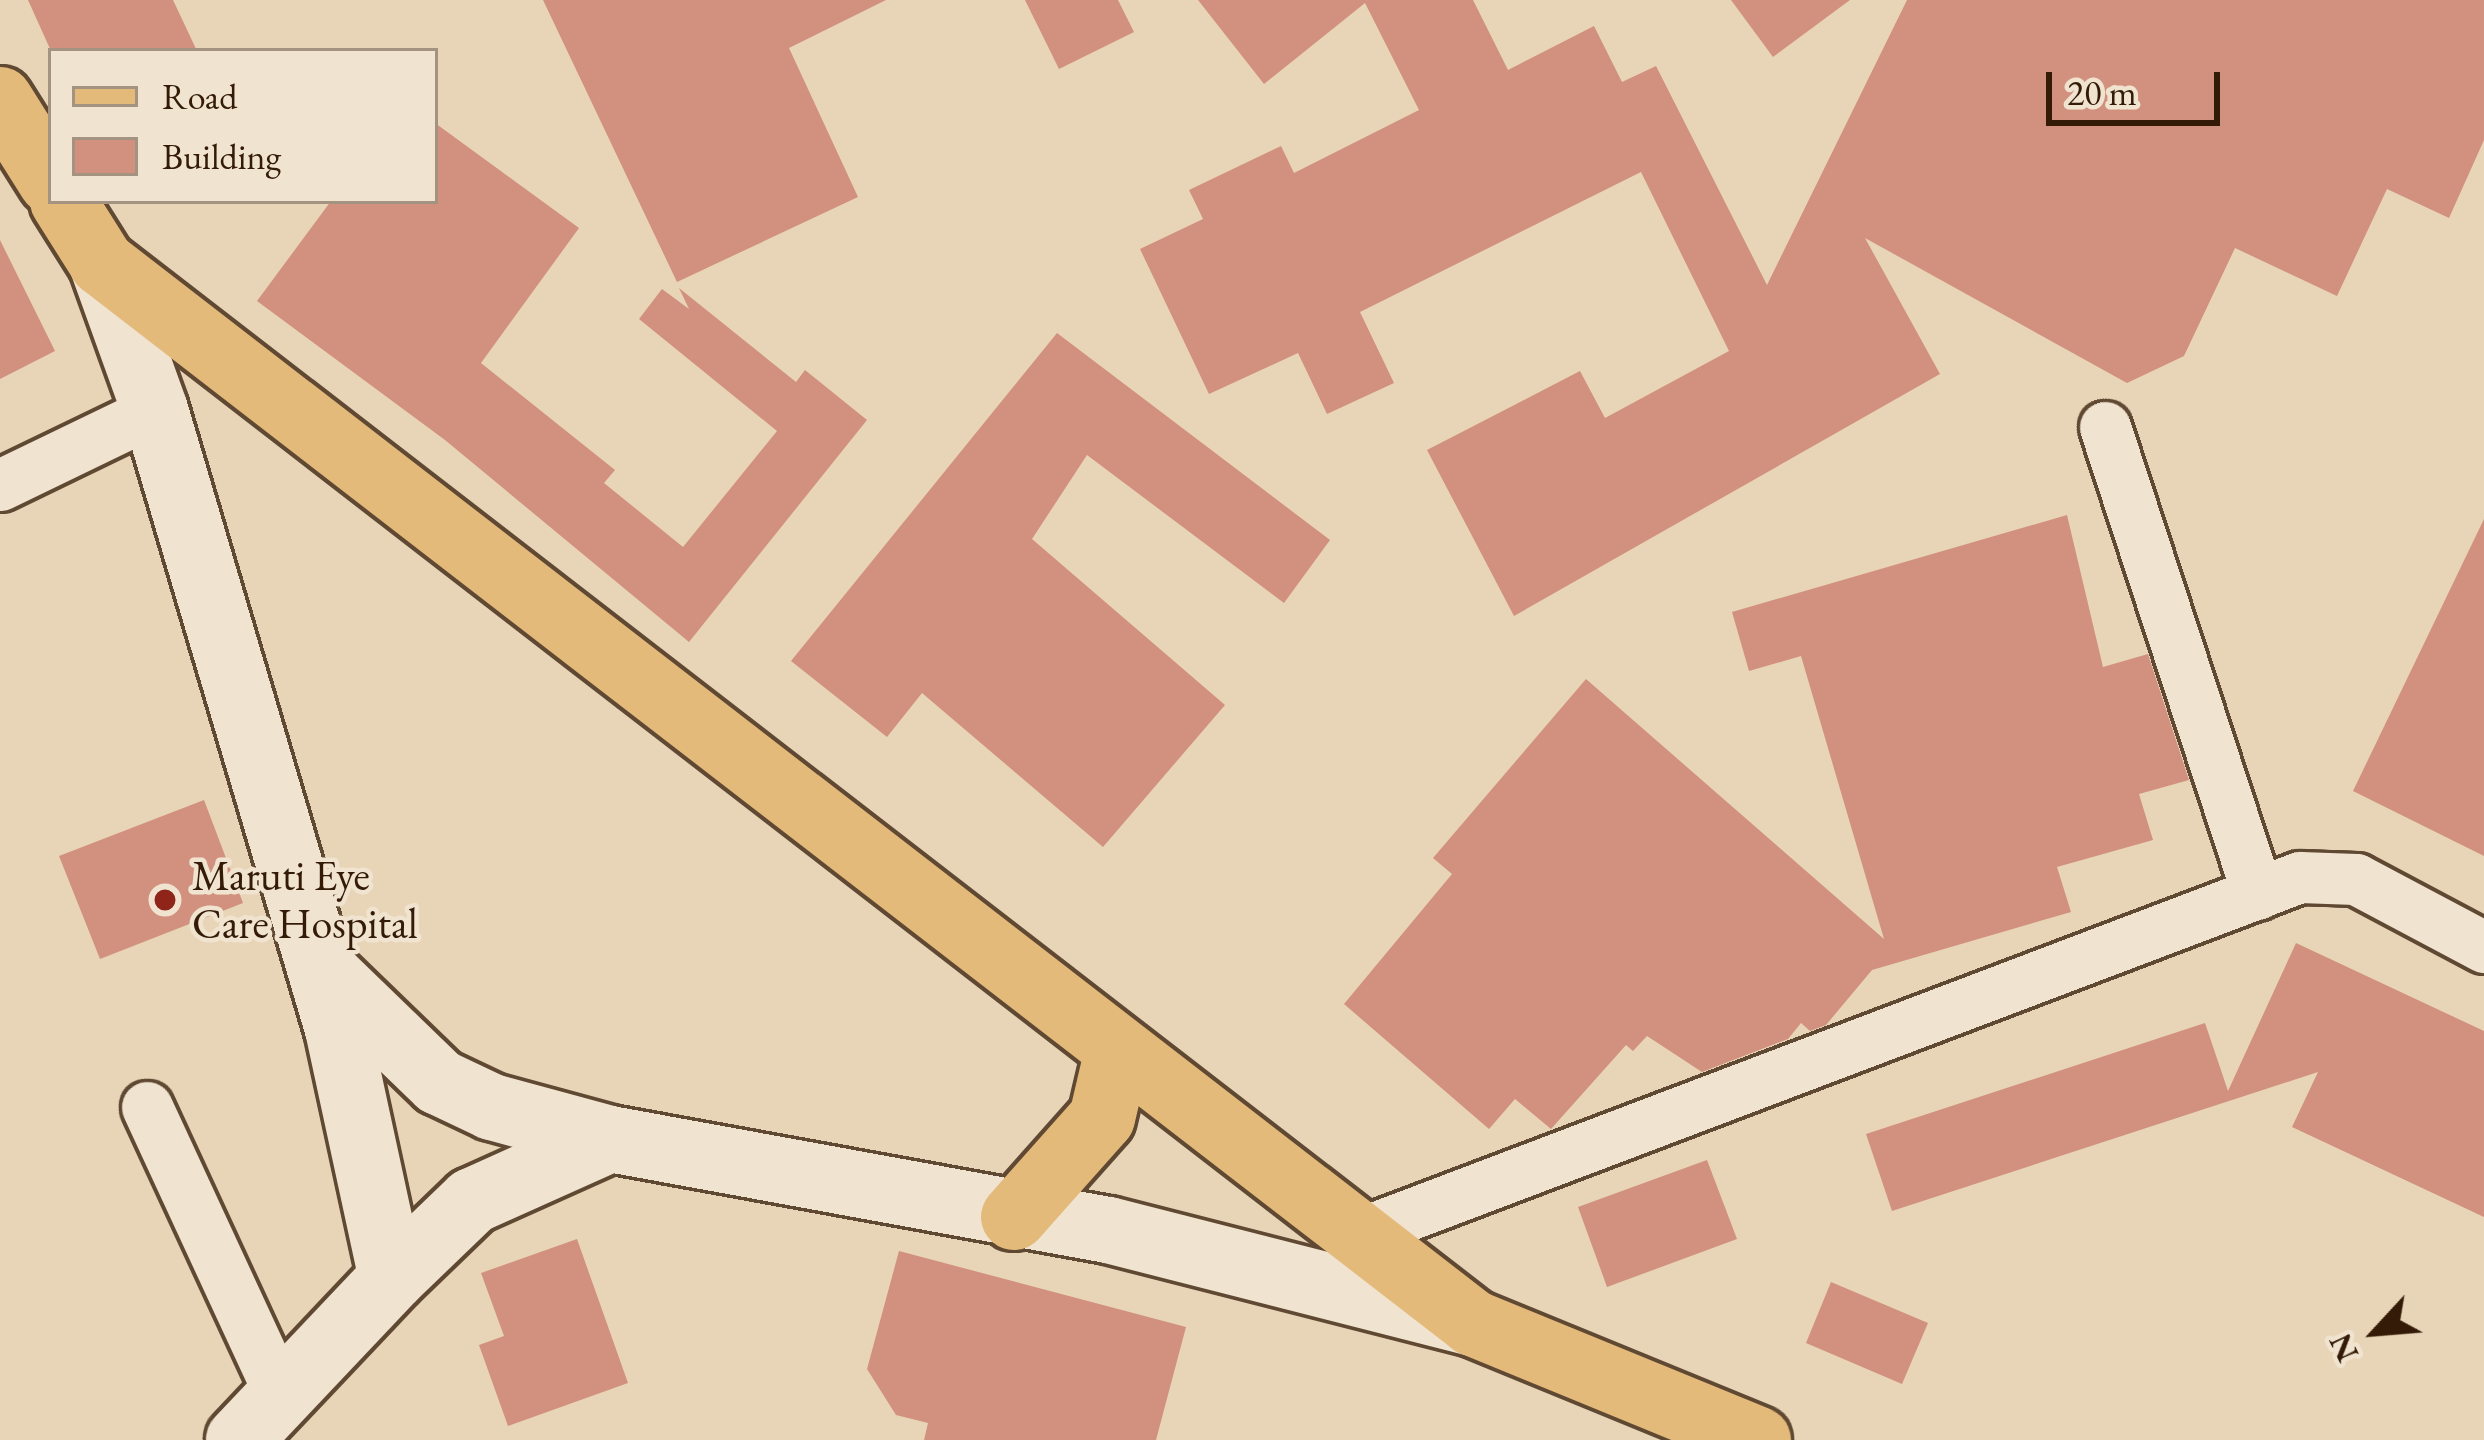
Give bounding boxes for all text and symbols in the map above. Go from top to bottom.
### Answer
legend [48,48,438,204]
scale bar [2052,48,2226,122]
text: 20 m [2067,69,2137,116]
text: Road [162,73,237,120]
text: Building [162,133,281,180]
place label: Maruti Eye Care Hospital [192,851,418,950]
marker: Maruti Eye Care Hospital [149,884,181,916]
north arrow [2316,1272,2436,1392]
text: N [2318,1327,2368,1369]

